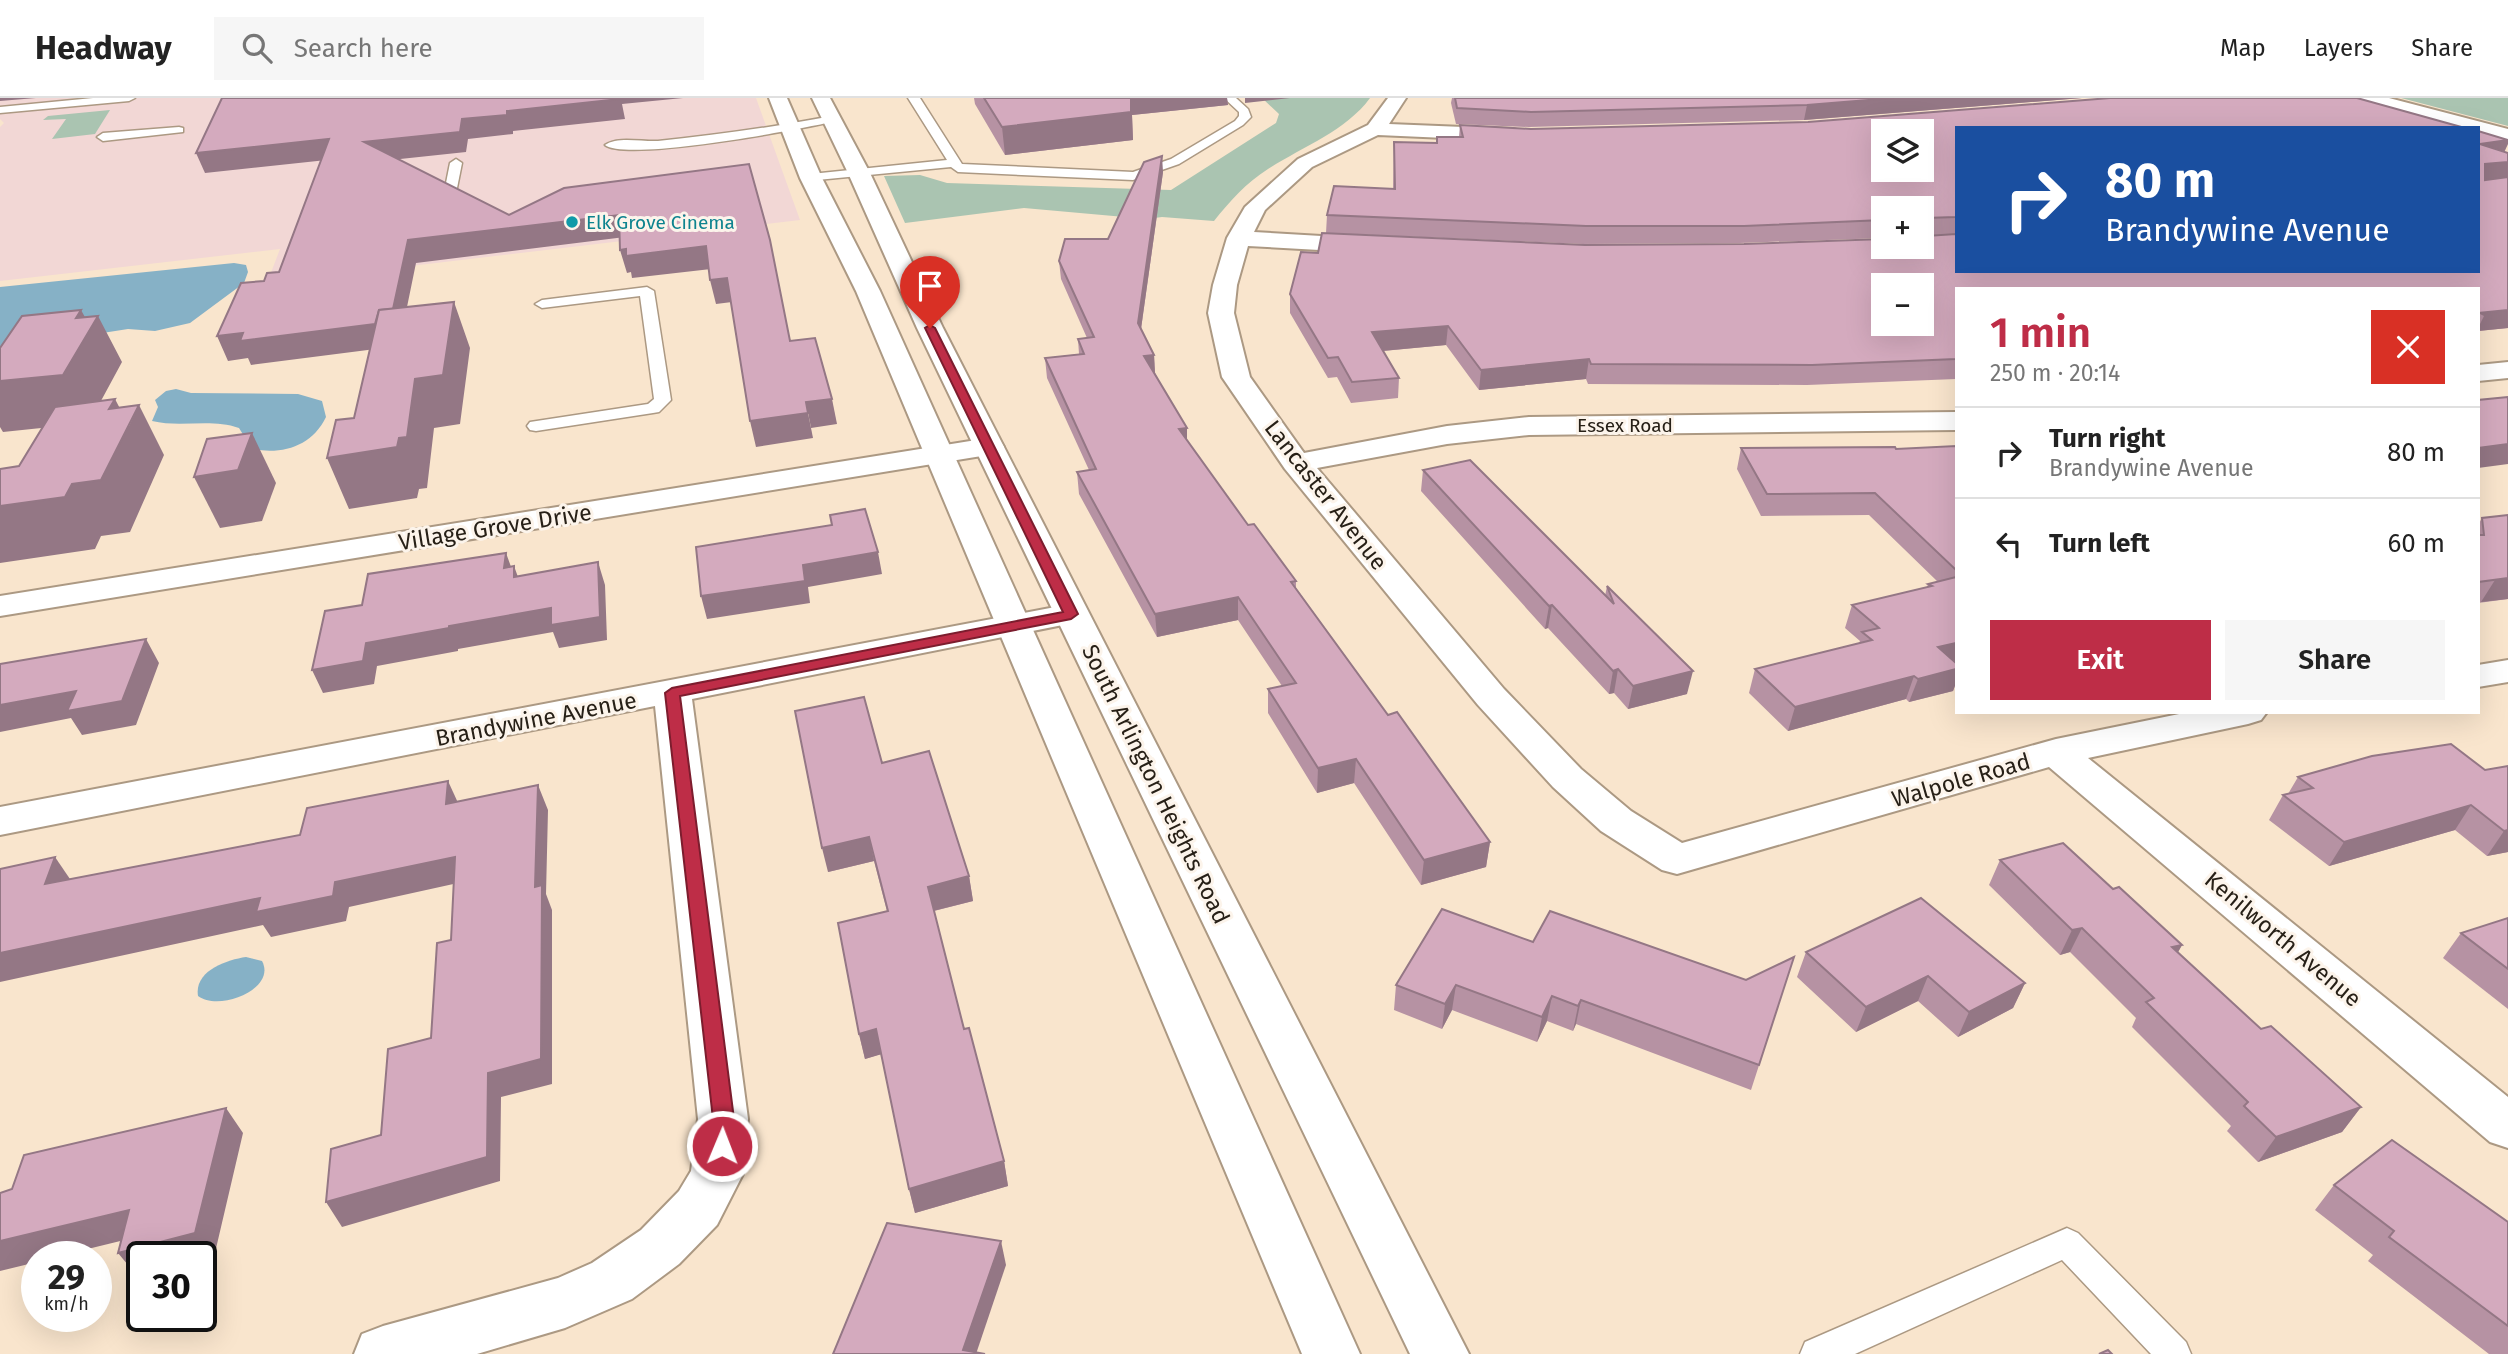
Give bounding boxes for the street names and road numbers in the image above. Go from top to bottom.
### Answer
street label: Lancaster Avenue [1259,414,1393,576]
street label: Essex Road [1577,414,1673,437]
street label: Village Grove Drive [397,498,593,556]
street label: South Arlington Heights Road [1076,640,1236,928]
street label: Brandywine Avenue [433,686,639,752]
street label: Walpole Road [1889,747,2033,813]
street label: Kenilworth Avenue [2199,865,2367,1013]

